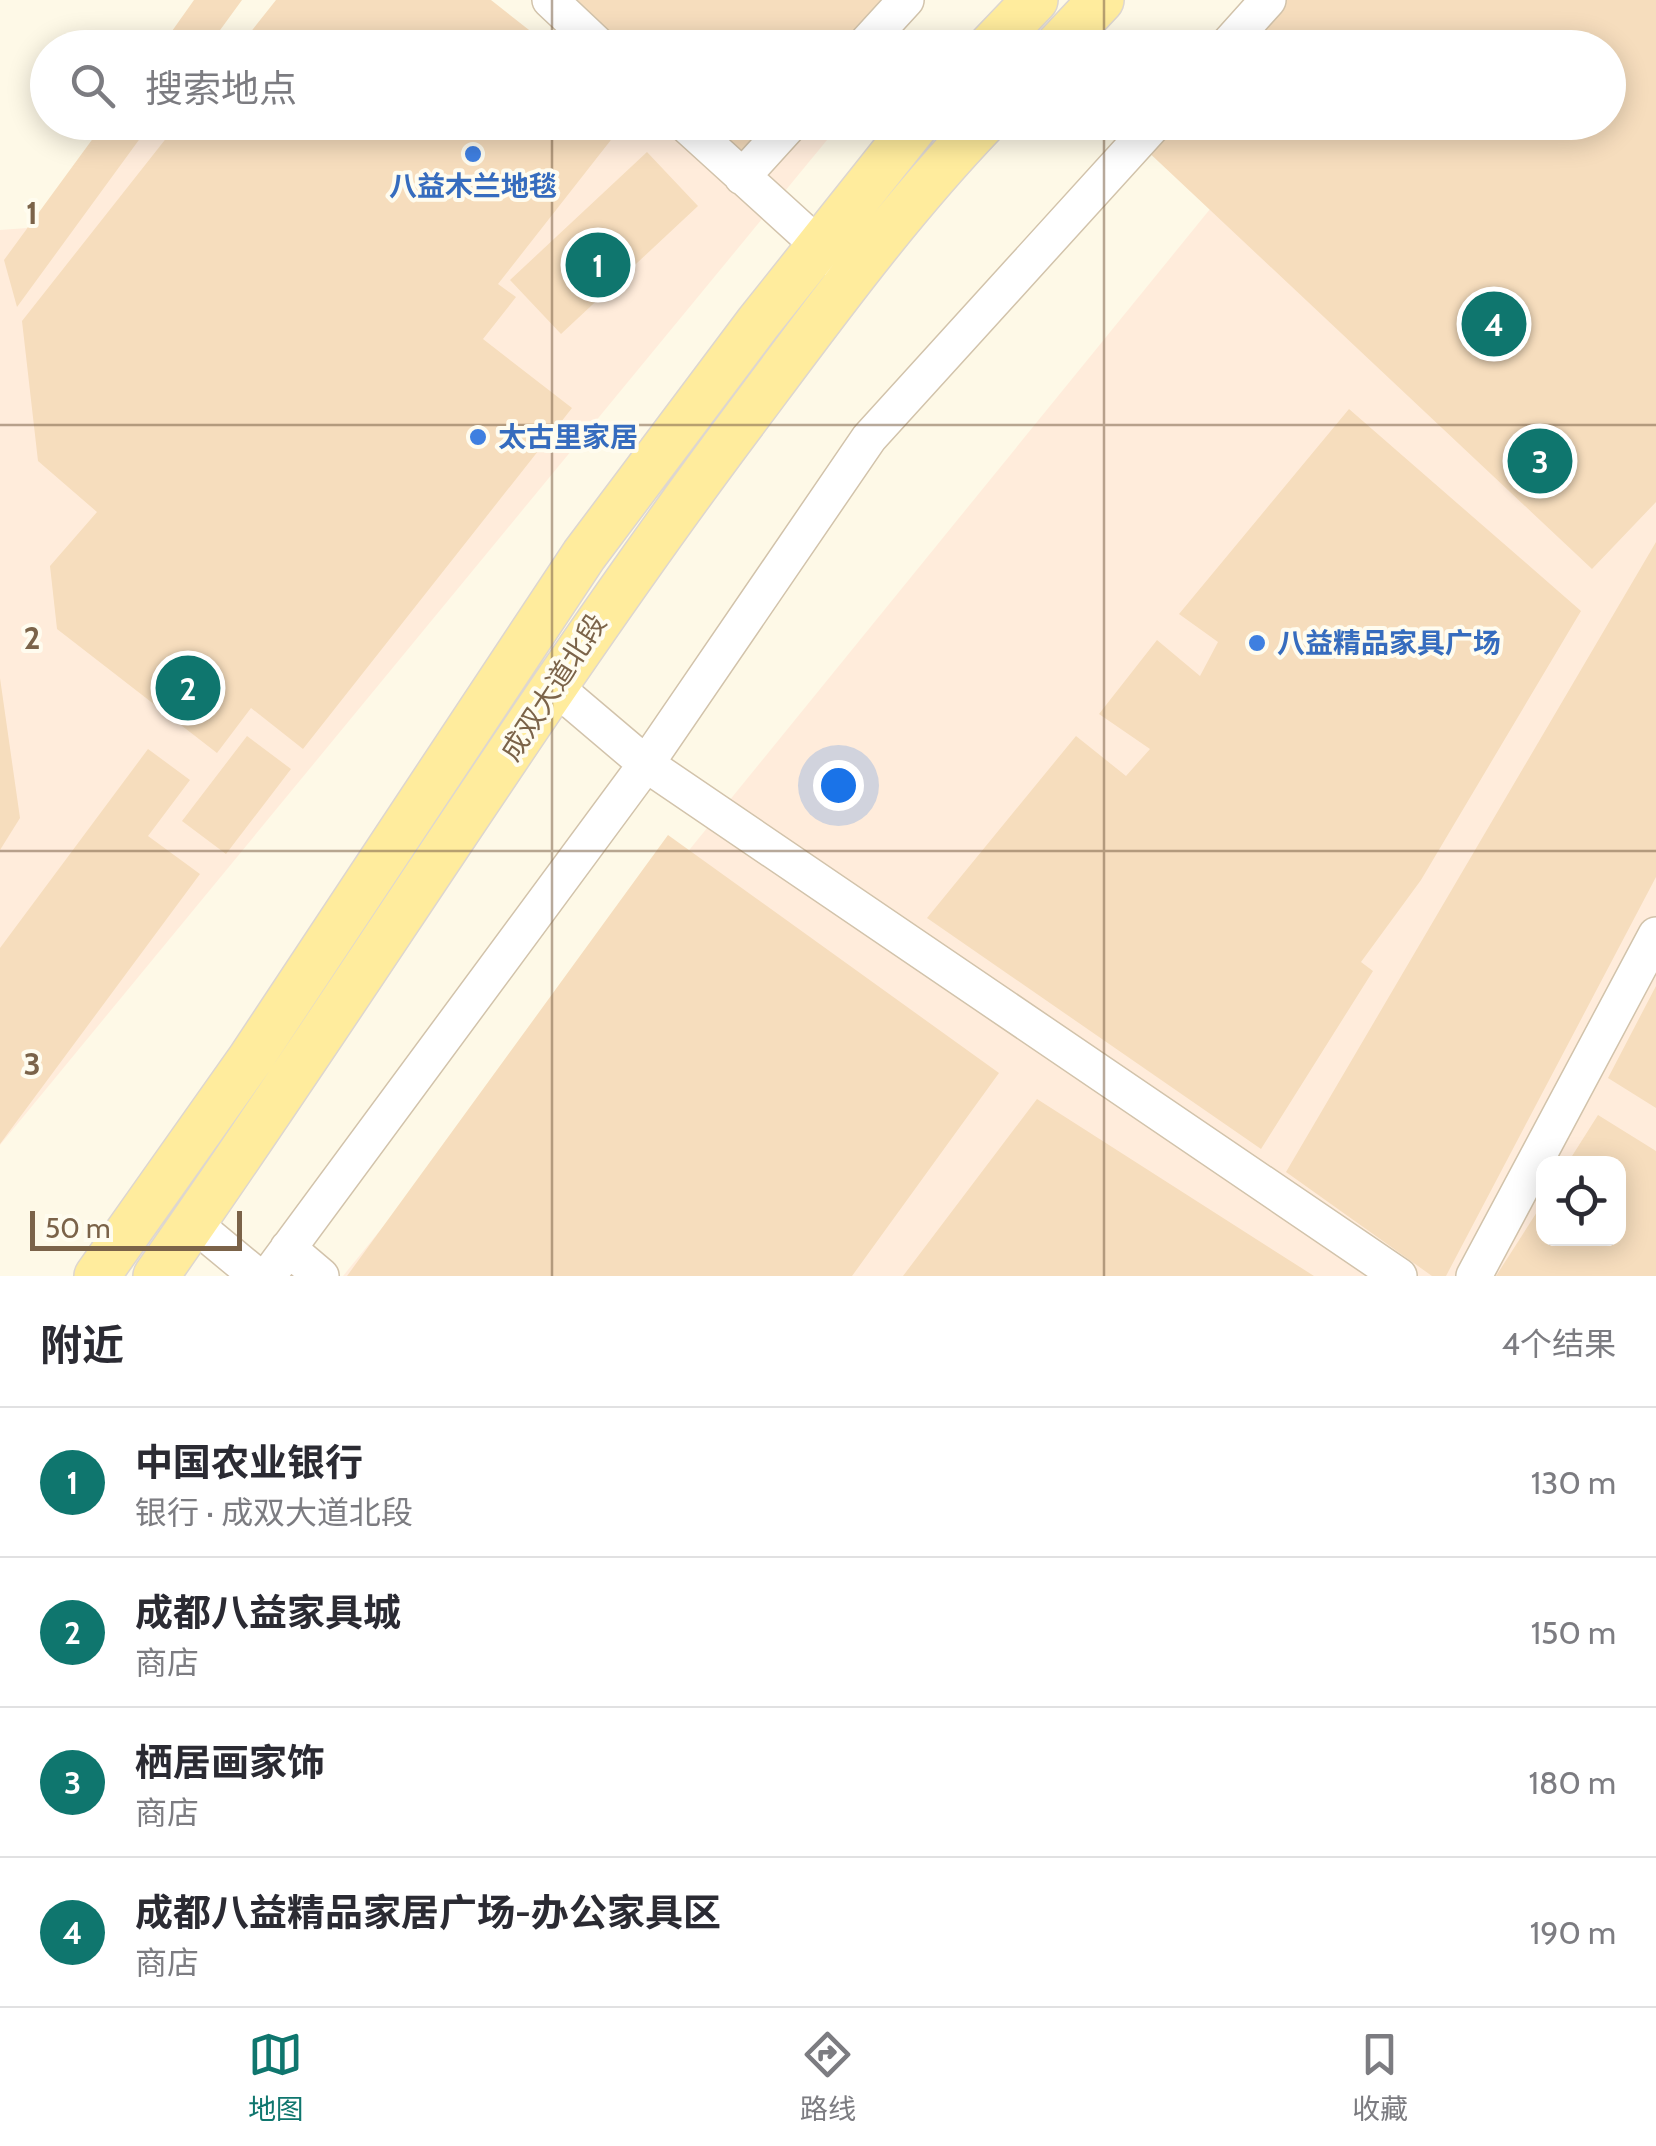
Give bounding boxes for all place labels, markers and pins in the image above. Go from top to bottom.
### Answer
marker: 八益木兰地毯 [462,143,484,165]
place label: 八益木兰地毯 [389,169,557,203]
pin: 1 [566,228,630,302]
pin: 4 [1462,286,1526,362]
place label: 太古里家居 [498,420,638,454]
pin: 3 [1508,424,1572,498]
marker: 太古里家居 [467,426,489,448]
place label: 八益精品家具广场 [1277,626,1501,660]
marker: 八益精品家具广场 [1246,632,1268,654]
pin: 2 [156,650,220,726]

